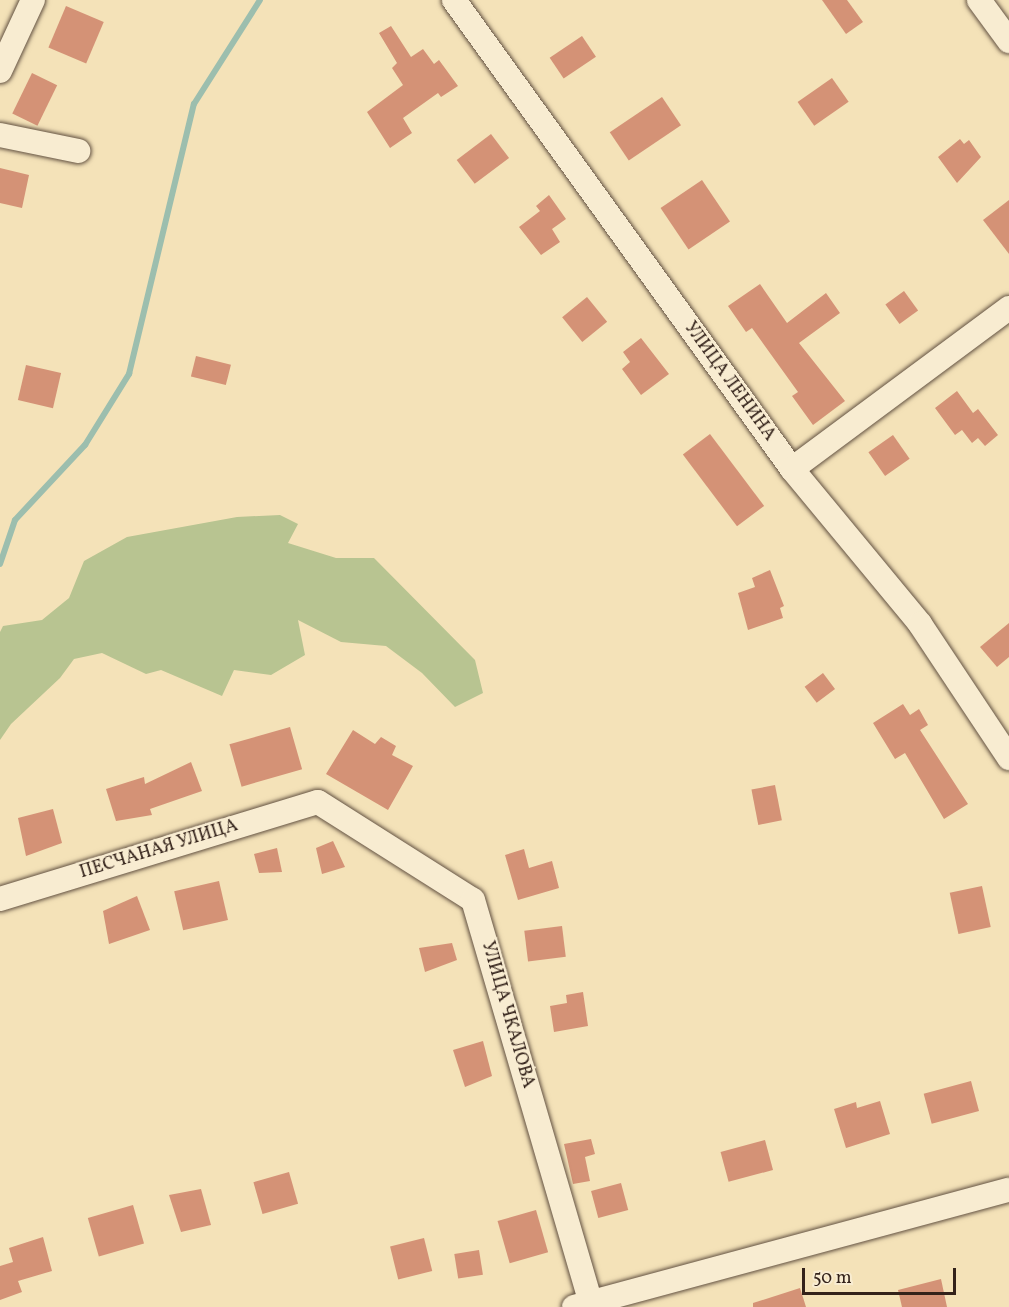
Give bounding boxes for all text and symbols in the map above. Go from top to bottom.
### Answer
street label: УЛИЦА ЛЕНИНА [678,318,780,446]
street label: ПЕСЧАНАЯ УЛИЦА [77,816,241,884]
street label: УЛИЦА ЧКАЛОВА [476,939,538,1091]
scale bar [805,1256,960,1294]
text: 50 m [813,1266,852,1291]

